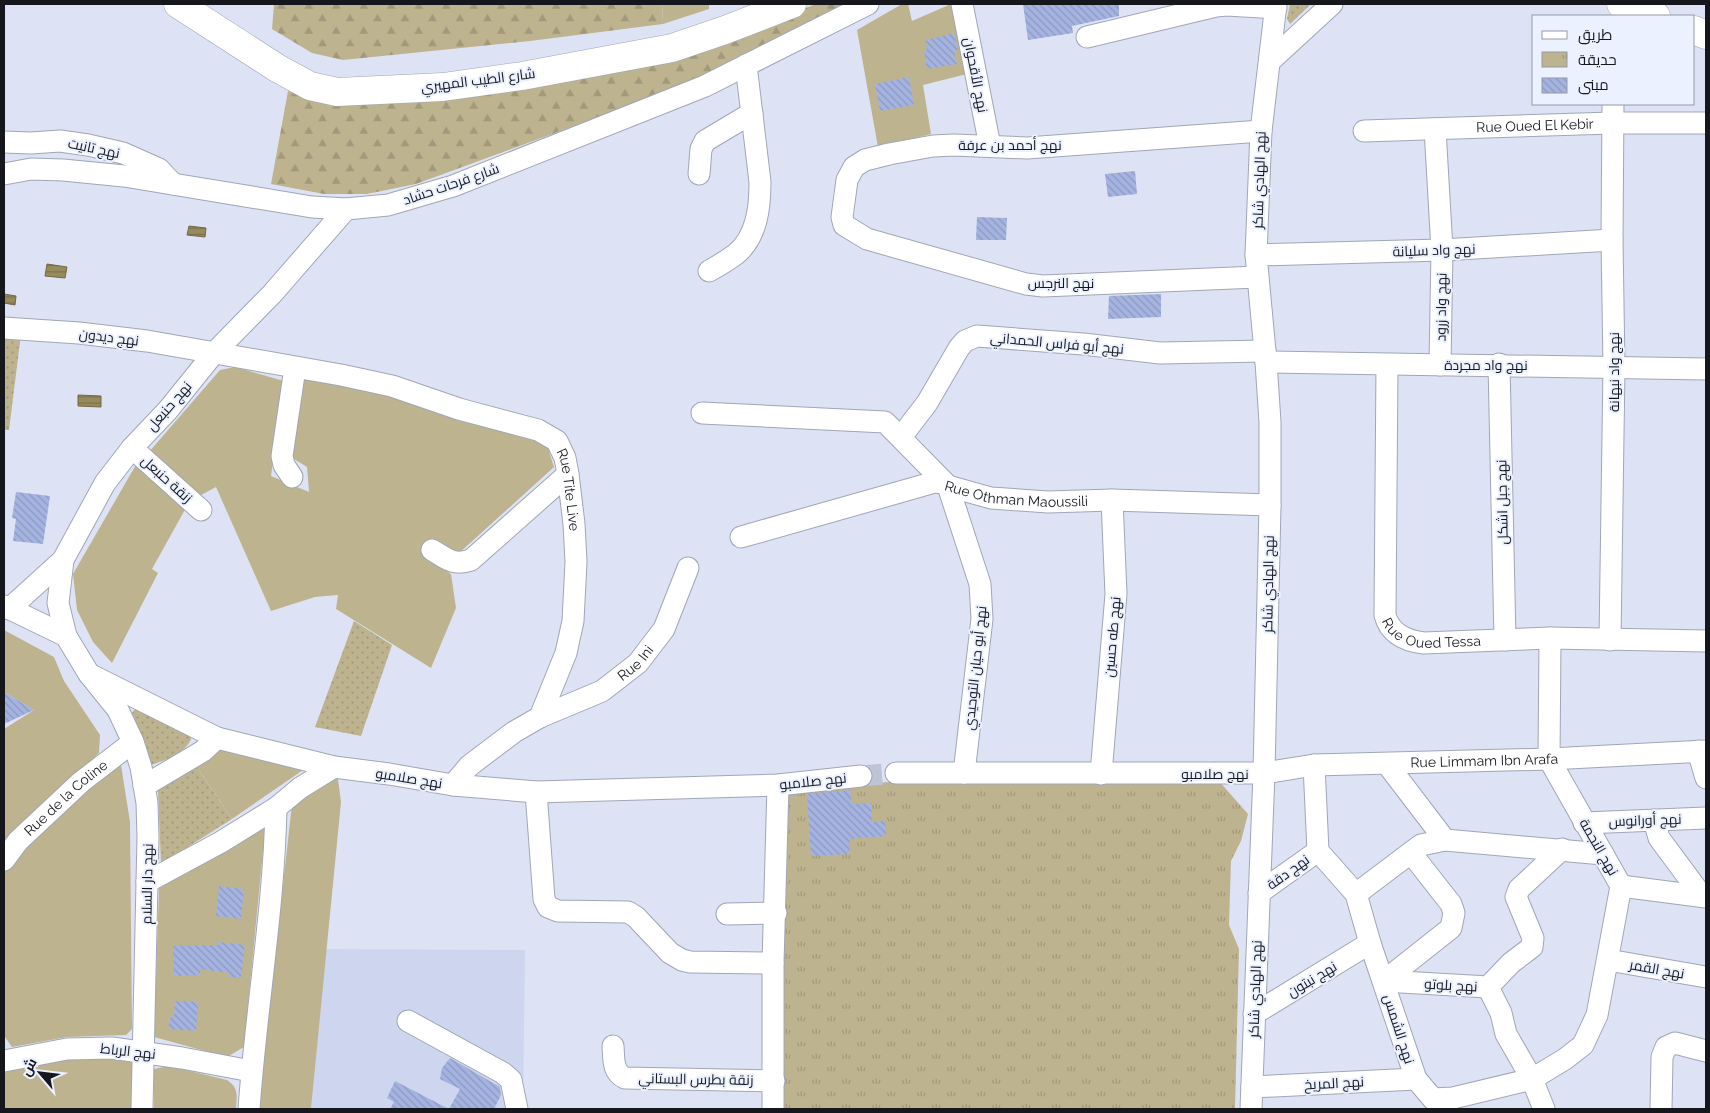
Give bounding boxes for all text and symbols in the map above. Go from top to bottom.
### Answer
legend [1532,15,1695,105]
text: طريق [1578,26,1612,45]
street label: نهج الأقحوان [960,36,991,114]
text: حديقة [1578,51,1617,69]
street label: شارع الطيب المهيري [420,65,537,99]
text: مبنى [1578,76,1609,95]
street label: Rue Oued El Kebir [1476,116,1594,135]
street label: نهج الهادي شاكر [1249,131,1273,230]
street label: نهج تانيت [66,135,121,162]
street label: نهج أحمد بن عرفة [958,136,1062,154]
street label: شارع فرحات حشاد [401,160,502,209]
street label: نهج واد سليانة [1392,241,1476,260]
street label: نهج واد زرود [1432,272,1451,342]
street label: نهج النرجس [1028,275,1094,292]
street label: نهج ديدون [78,325,140,350]
street label: نهج أبو فراس الحمداني [989,328,1125,361]
street label: نهج واد نبهانة [1606,332,1623,412]
street label: نهج واد مجردة [1444,357,1528,374]
street label: نهج حنبعل [143,378,195,435]
street label: Rue Tite Live [554,446,582,531]
street label: زنقة حنبعل [138,452,196,506]
street label: نهج جبل اشكل [1493,459,1512,545]
street label: Rue Othman Maoussili [943,477,1088,510]
street label: نهج الهادي شاكر [1259,535,1281,634]
street label: نهج طه حسين [1100,596,1125,678]
street label: نهج أبو حيان التوحيدي [960,605,993,731]
street label: Rue Oued Tessa [1379,615,1481,651]
street label: Rue Ini [614,642,657,684]
street label: Rue Limmam Ibn Arafa [1410,751,1559,771]
street label: Rue de la Coline [21,757,110,839]
street label: نهج صلامبو [374,765,444,792]
street label: نهج صلامبو [1181,766,1249,783]
street label: نهج صلامبو [779,770,847,793]
street label: نهج أورانوس [1608,810,1682,830]
street label: نهج النجمة [1575,816,1622,879]
street label: نهج دار السلام [138,843,158,925]
street label: نهج دقة [1264,851,1313,894]
street label: نهج الهادي شاكر [1245,940,1269,1039]
street label: نهج القمر [1627,956,1686,983]
street label: نهج نبتون [1284,958,1340,1001]
street label: نهج بلوتو [1424,976,1478,995]
street label: نهج الشمس [1379,992,1418,1066]
street label: نهج الرباط [99,1040,157,1063]
north arrow [15,1048,65,1098]
text: ش [17,1055,41,1079]
street label: زنقة بطرس البستاني [638,1070,754,1092]
street label: نهج المريخ [1303,1073,1365,1094]

